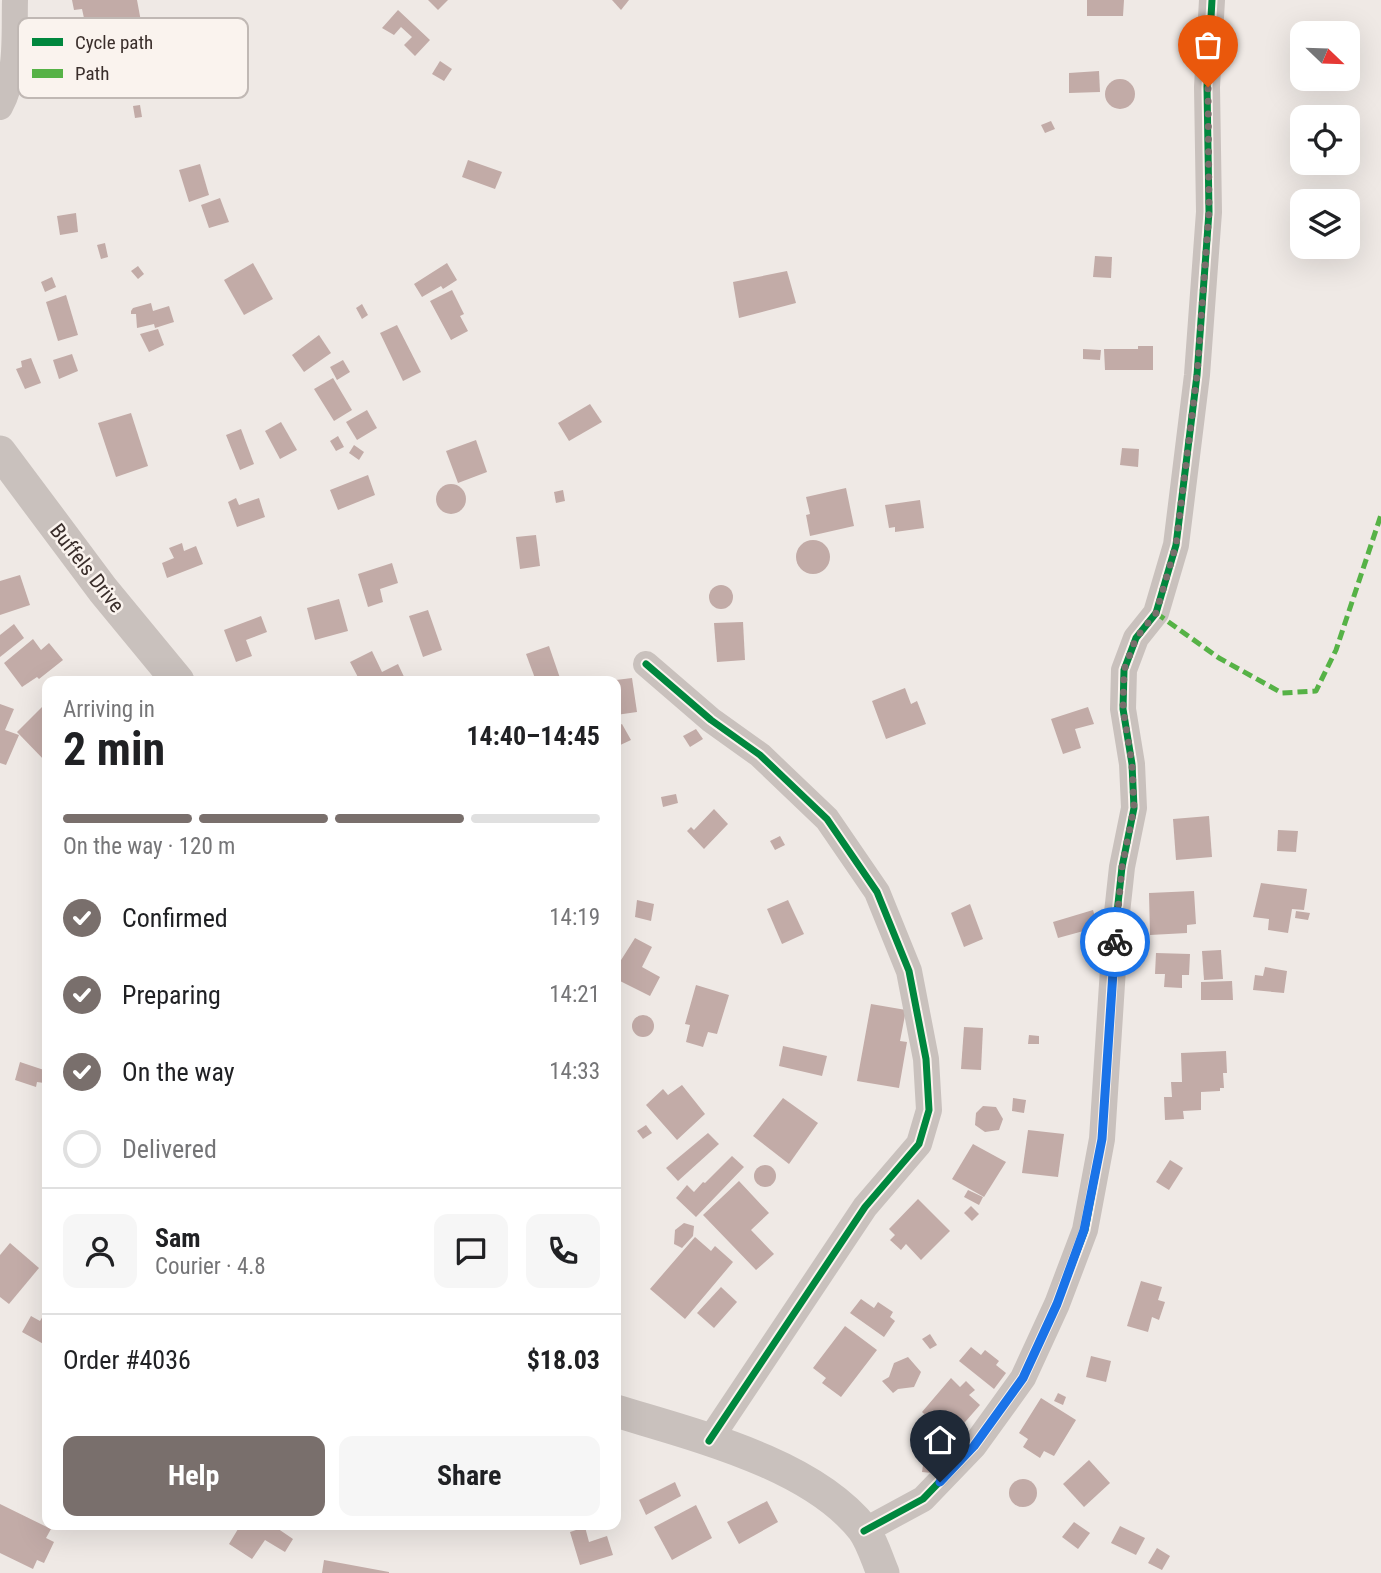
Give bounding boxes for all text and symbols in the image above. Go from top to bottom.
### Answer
pin [1178,15,1238,87]
legend [18,18,248,98]
north arrow [1290,21,1360,91]
map controls [1290,21,1360,259]
icon: bag [1189,26,1227,64]
text: Cycle path [75,31,153,54]
text: Path [75,62,109,85]
button: locate [1290,105,1360,175]
button: layers [1290,189,1360,259]
street label: Buffels Drive [45,519,129,617]
text: Arriving in [63,696,155,723]
text: 14:40–14:45 [466,721,600,751]
text: 2 min [63,722,165,776]
text: On the way · 120 m [63,833,235,860]
icon: check [63,899,101,937]
text: Confirmed [122,903,228,933]
text: 14:19 [549,904,600,931]
courier [1080,907,1150,977]
icon: bike [1096,923,1134,961]
icon: check [63,976,101,1014]
text: Preparing [122,980,221,1010]
text: 14:21 [549,981,600,1008]
icon: check [63,1053,101,1091]
text: On the way [122,1057,235,1087]
text: 14:33 [549,1058,600,1085]
text: Delivered [122,1134,217,1164]
button: person [63,1214,137,1288]
button: chat [434,1214,508,1288]
button: phone [526,1214,600,1288]
text: Sam [155,1223,201,1253]
text: Courier · 4.8 [155,1253,266,1280]
text: Order #4036 [63,1345,191,1375]
text: $18.03 [527,1345,600,1375]
pin [910,1410,970,1482]
icon: home [921,1421,959,1459]
button: Help [63,1436,325,1516]
button: Share [339,1436,600,1516]

